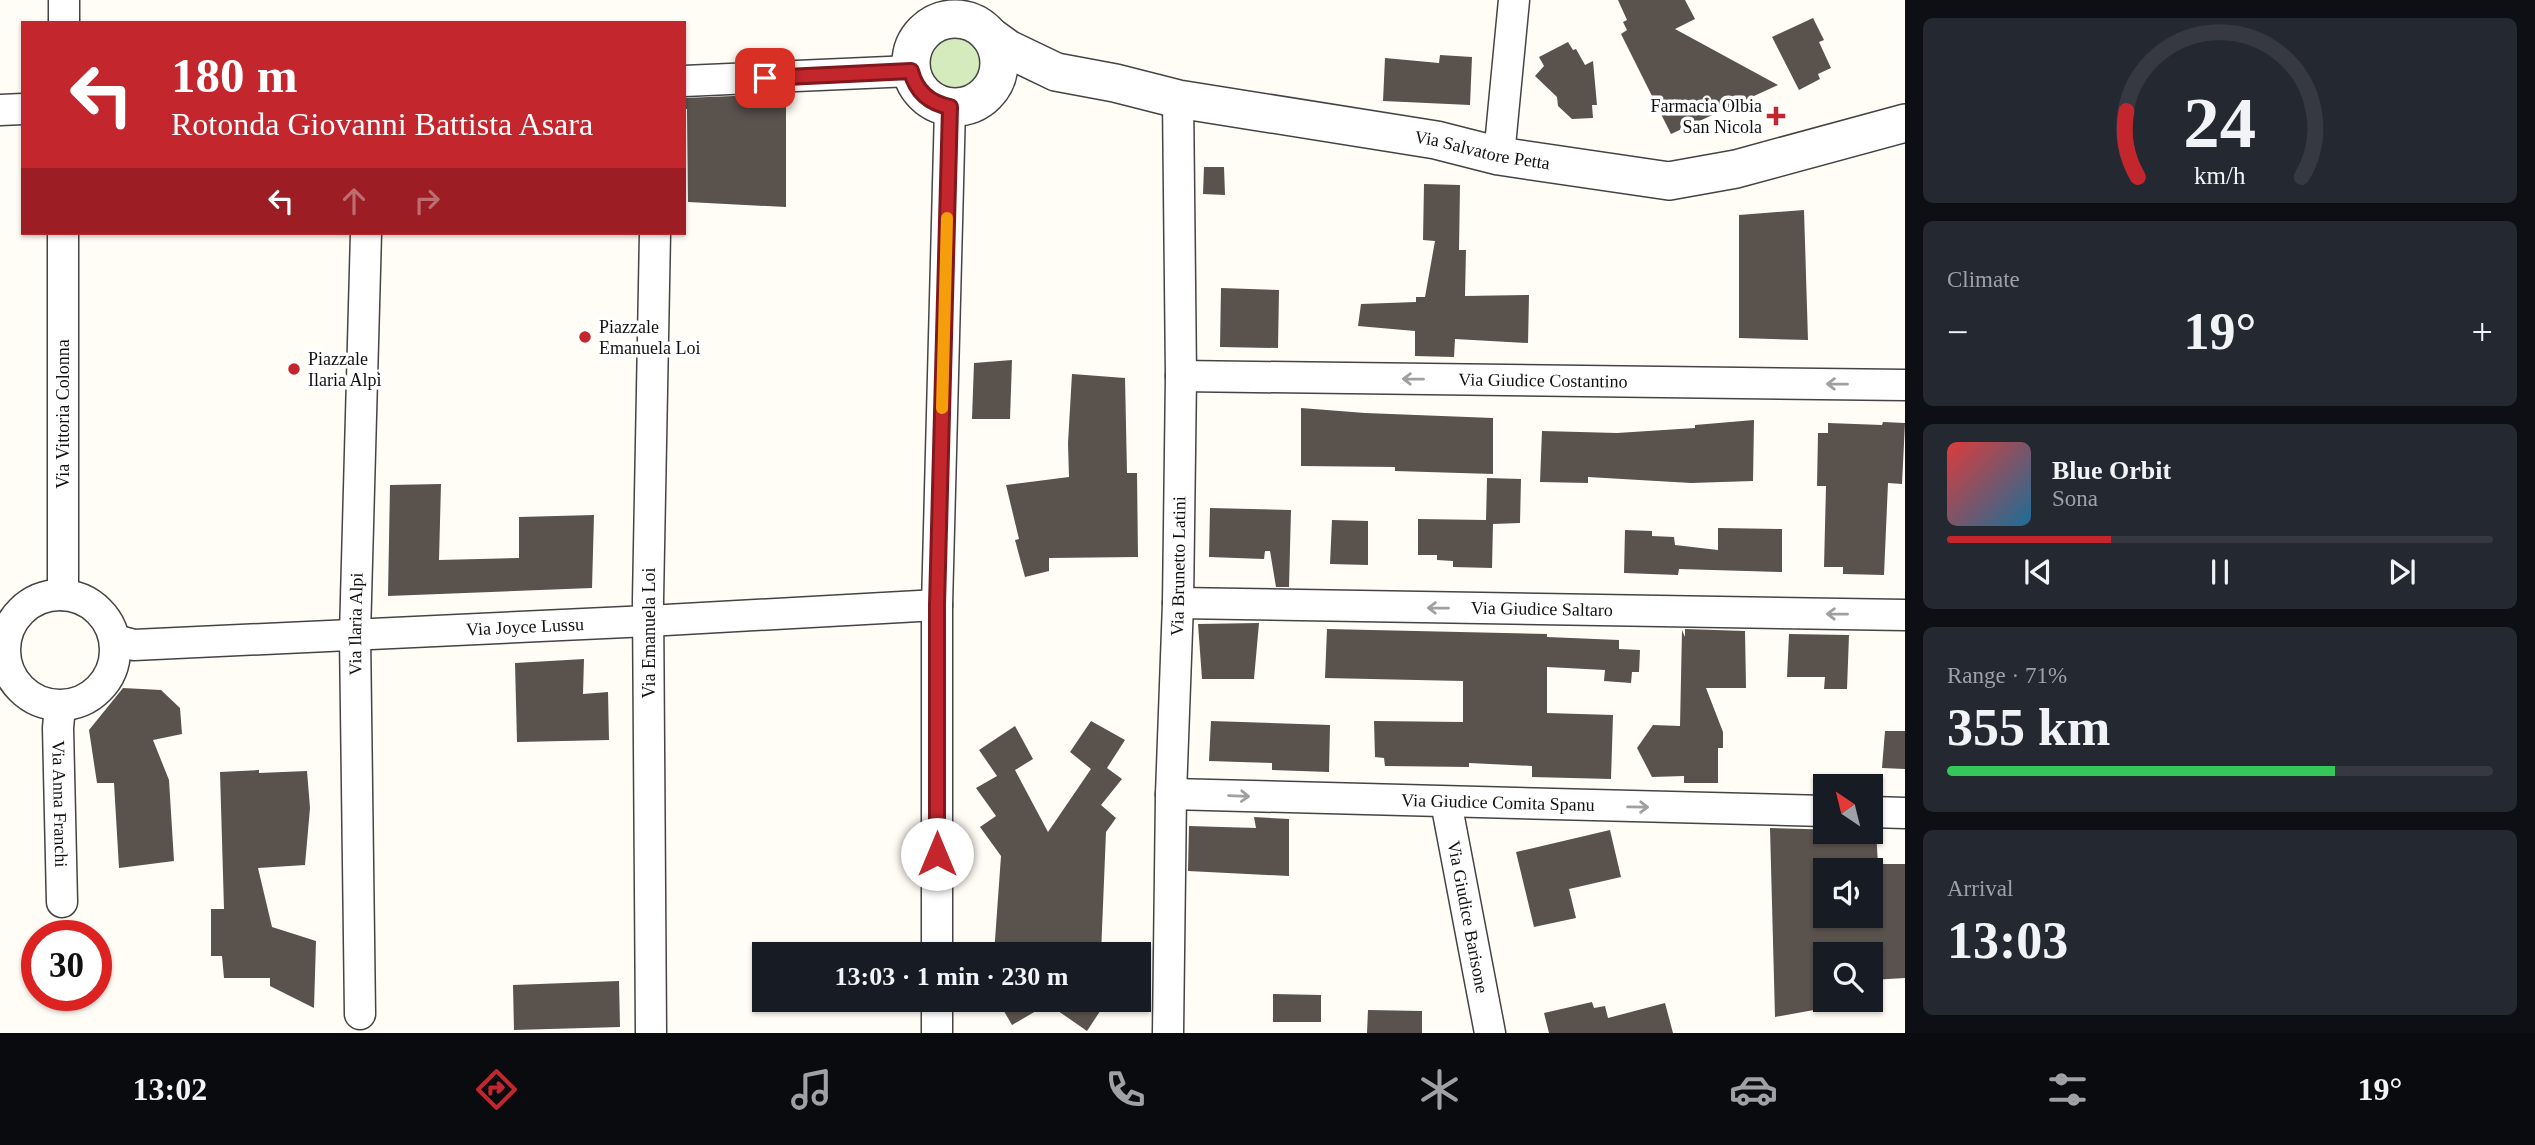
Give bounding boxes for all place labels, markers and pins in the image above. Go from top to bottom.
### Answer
pin [735,48,795,108]
place label: Farmacia Olbia San Nicola [1651,96,1762,137]
marker: Farmacia Olbia San Nicola [1768,108,1784,124]
place label: Piazzale Emanuela Loi [599,317,700,358]
marker: Piazzale Emanuela Loi [577,329,593,345]
place label: Piazzale Ilaria Alpi [308,349,381,390]
marker: Piazzale Ilaria Alpi [286,361,302,377]

